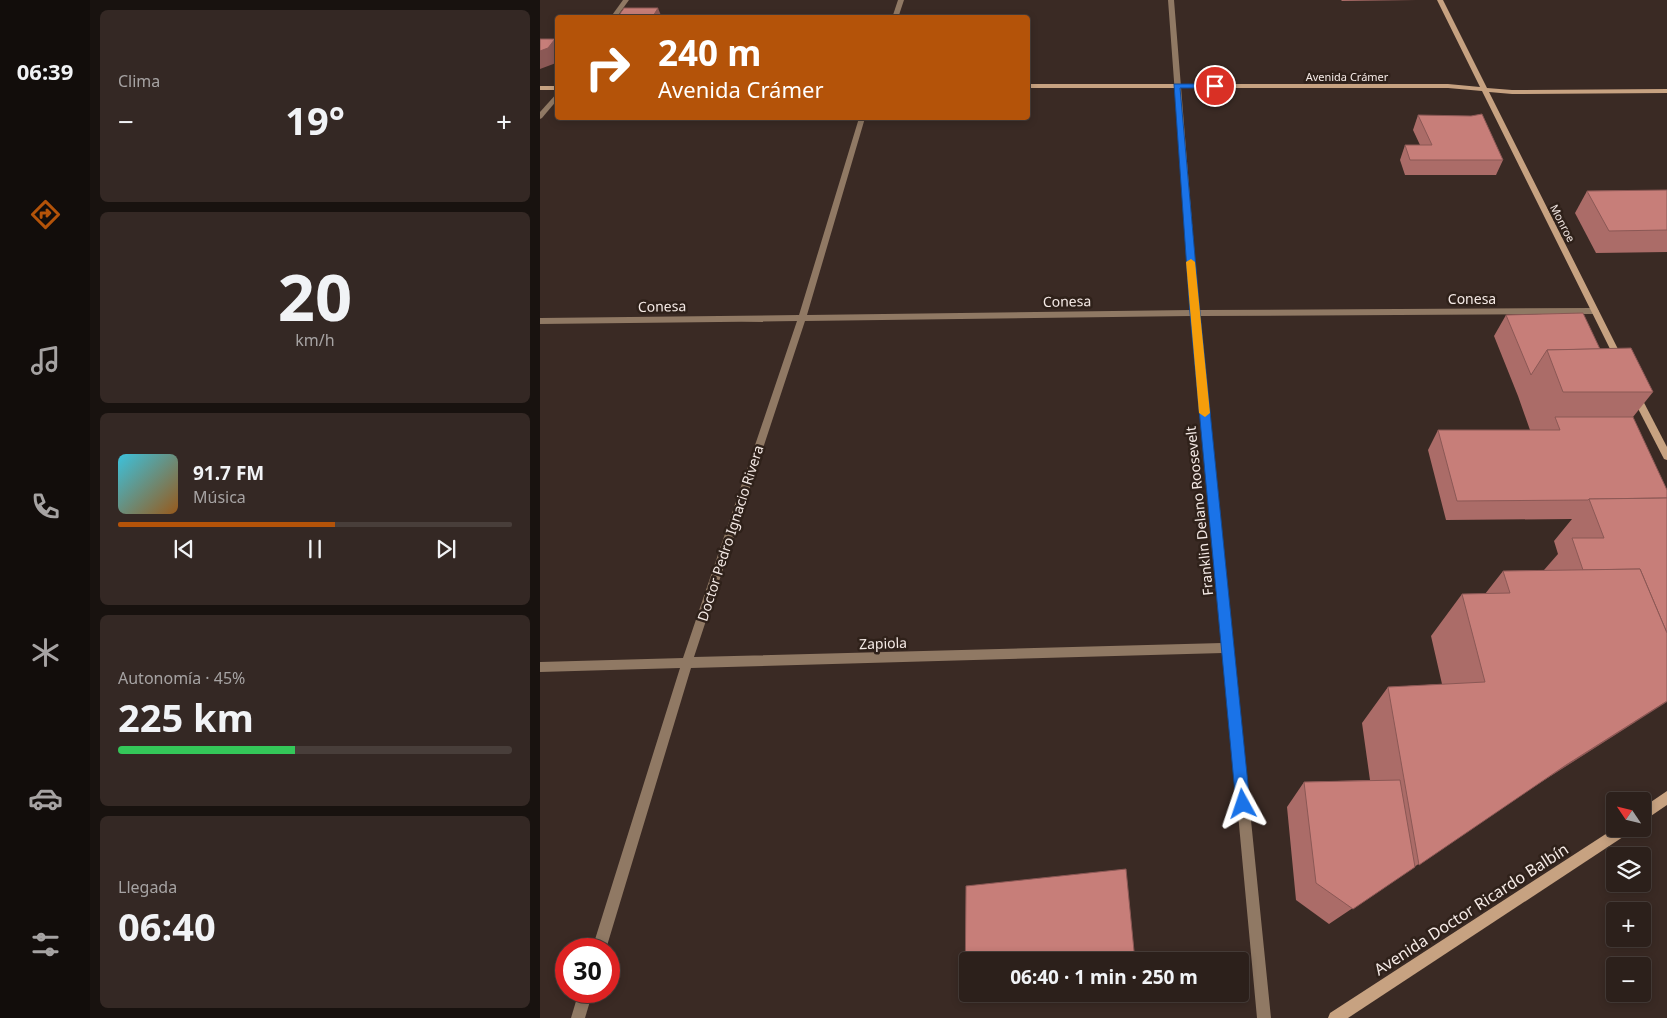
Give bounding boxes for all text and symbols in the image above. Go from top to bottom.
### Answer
text: 240 m [658,29,761,76]
icon: right [575,35,640,100]
text: 06:39 [17,56,73,86]
pin [1194,65,1236,107]
street label: Avenida Crámer [1306,69,1389,84]
text: Clima [118,70,160,92]
icon: arrive [1201,72,1229,100]
text: Avenida Crámer [658,74,823,104]
text: 19° [285,94,345,146]
text: − [118,102,134,140]
text: + [496,102,512,140]
icon: directions [28,197,63,232]
street label: Monroe [1547,201,1579,245]
text: 20 [278,252,352,340]
street label: Conesa [1448,289,1496,308]
street label: Conesa [1043,291,1091,311]
street label: Conesa [638,296,686,316]
text: km/h [295,329,335,351]
icon: music [28,343,63,378]
street label: Franklin Delano Roosevelt [1181,425,1217,597]
street label: Doctor Pedro Ignacio Rivera [693,443,767,623]
text: 91.7 FM [193,460,264,486]
text: Música [193,486,246,508]
icon: phone [28,489,63,524]
icon: previous [170,535,198,563]
icon: pause [301,535,329,563]
icon: next [432,535,460,563]
street label: Zapiola [859,633,907,653]
icon: climate [28,635,63,670]
text: Autonomía · 45% [118,667,245,689]
text: 225 km [118,691,254,743]
position arrow [1216,777,1268,829]
icon: car [28,781,63,816]
north arrow [1606,792,1651,838]
map controls [1606,792,1651,1002]
street label: Avenida Doctor Ricardo Balbín [1370,838,1572,980]
button: layers [1606,847,1651,892]
text: Llegada [118,876,177,898]
text: 06:40 [118,900,216,952]
button: + [1606,902,1651,947]
icon: filters [28,927,63,962]
speed limit sign: 30 [555,938,620,1003]
button: − [1606,957,1651,1002]
text: 06:40 · 1 min · 250 m [1010,964,1198,990]

